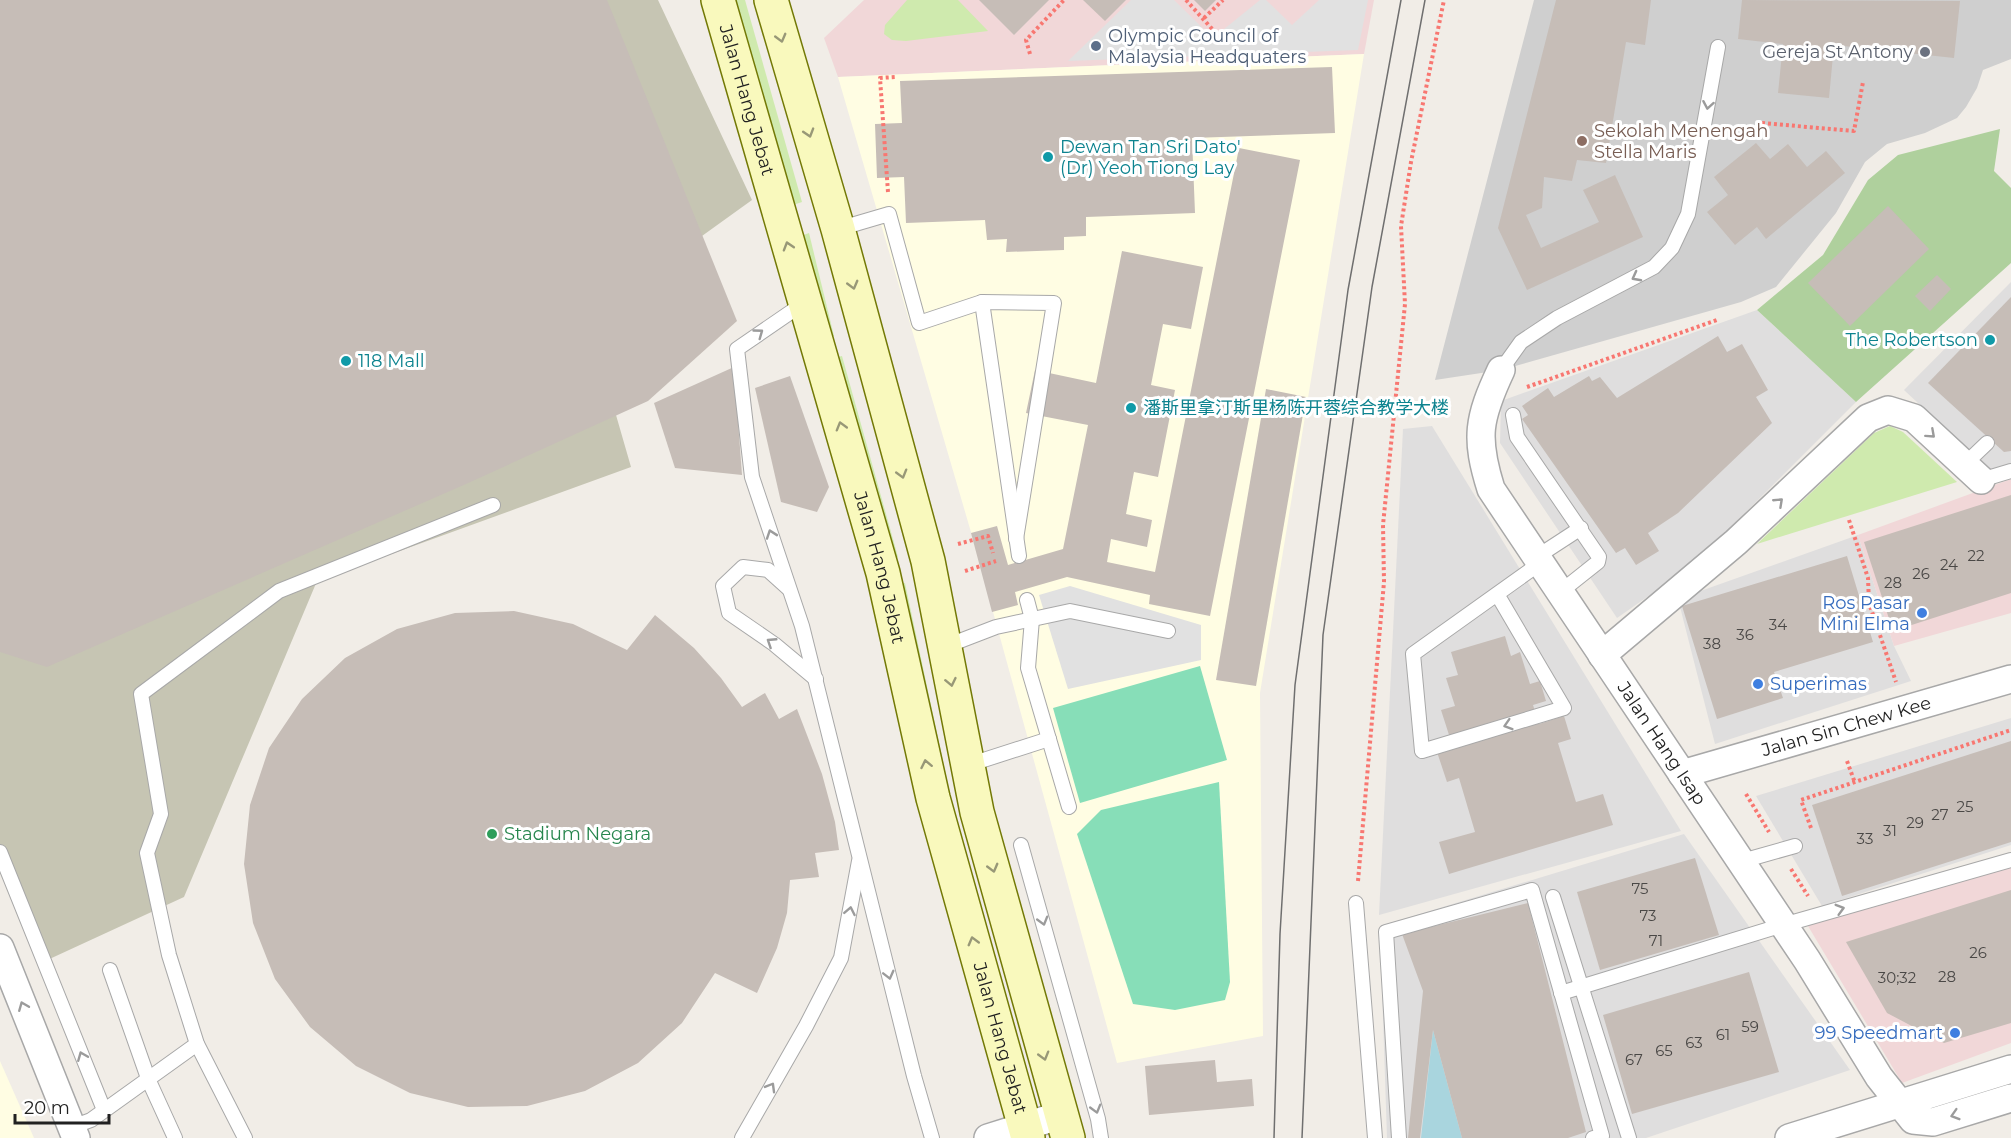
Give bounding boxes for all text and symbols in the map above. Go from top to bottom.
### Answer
street label: Jalan Hang Jebat [714,21,779,178]
place label: Olympic Council of Malaysia Headquaters [1108,25,1307,68]
one-way arrow [774,33,787,43]
marker: Olympic Council of Malaysia Headquaters [1089,39,1103,53]
place label: Gereja St Antony [1762,41,1913,63]
marker: Gereja St Antony [1918,45,1932,59]
one-way arrow [1702,100,1714,109]
place label: Sekolah Menengah Stella Maris [1594,120,1768,163]
one-way arrow [802,127,814,137]
marker: Sekolah Menengah Stella Maris [1575,134,1589,148]
place label: Dewan Tan Sri Dato' (Dr) Yeoh Tiong Lay [1060,136,1241,179]
marker: Dewan Tan Sri Dato' (Dr) Yeoh Tiong Lay [1041,150,1055,164]
one-way arrow [783,241,795,252]
one-way arrow [1632,269,1643,281]
one-way arrow [846,279,858,290]
one-way arrow [752,329,763,340]
place label: The Robertson [1846,329,1978,351]
marker: The Robertson [1983,333,1997,347]
place label: 118 Mall [358,350,425,372]
marker: 118 Mall [339,354,353,368]
place label: 潘斯里拿汀斯里杨陈开蓉综合教学大楼 [1143,397,1449,419]
marker: 潘斯里拿汀斯里杨陈开蓉综合教学大楼 [1124,401,1138,415]
one-way arrow [836,421,848,432]
one-way arrow [1925,427,1935,438]
one-way arrow [895,468,907,479]
street label: Jalan Hang Jebat [849,488,909,646]
one-way arrow [1771,498,1782,509]
one-way arrow [766,529,778,540]
house number: 22 [1967,546,1985,565]
house number: 24 [1940,555,1958,574]
house number: 26 [1912,564,1930,583]
house number: 28 [1884,573,1902,592]
place label: Ros Pasar Mini Elma [1820,592,1910,635]
marker: Ros Pasar Mini Elma [1915,606,1929,620]
house number: 34 [1769,615,1787,634]
house number: 36 [1736,625,1754,644]
house number: 38 [1703,634,1721,653]
one-way arrow [767,638,777,650]
place label: Superimas [1770,673,1867,695]
one-way arrow [944,677,957,687]
street label: Jalan Hang Isap [1612,677,1711,809]
marker: Superimas [1751,677,1765,691]
street label: Jalan Sin Chew Kee [1758,692,1934,762]
one-way arrow [1503,718,1514,730]
one-way arrow [920,760,933,770]
house number: 25 [1956,797,1974,816]
house number: 27 [1931,805,1949,824]
house number: 29 [1906,813,1924,832]
house number: 31 [1883,821,1897,840]
place label: Stadium Negara [504,823,651,845]
marker: Stadium Negara [485,827,499,841]
house number: 33 [1857,829,1873,848]
one-way arrow [985,863,998,873]
house number: 75 [1631,879,1649,898]
one-way arrow [1835,903,1845,916]
one-way arrow [843,906,856,916]
house number: 73 [1639,906,1657,925]
one-way arrow [1036,915,1048,926]
house number: 71 [1649,931,1663,950]
one-way arrow [967,937,980,947]
house number: 26 [1969,943,1987,962]
street label: Jalan Hang Jebat [968,959,1032,1116]
house number: 28 [1938,967,1956,986]
house number: 30;32 [1878,968,1916,987]
one-way arrow [882,970,895,980]
one-way arrow [18,1001,30,1012]
house number: 59 [1741,1017,1759,1036]
place label: 99 Speedmart [1815,1022,1943,1044]
house number: 61 [1716,1025,1730,1044]
marker: 99 Speedmart [1948,1026,1962,1040]
house number: 63 [1685,1033,1703,1052]
house number: 65 [1655,1041,1673,1060]
one-way arrow [1037,1050,1049,1061]
house number: 67 [1625,1050,1643,1069]
one-way arrow [77,1051,89,1062]
one-way arrow [763,1083,775,1093]
scale bar [15,1087,110,1125]
text: 20 m [24,1097,70,1119]
one-way arrow [1088,1104,1101,1114]
one-way arrow [1950,1108,1961,1120]

